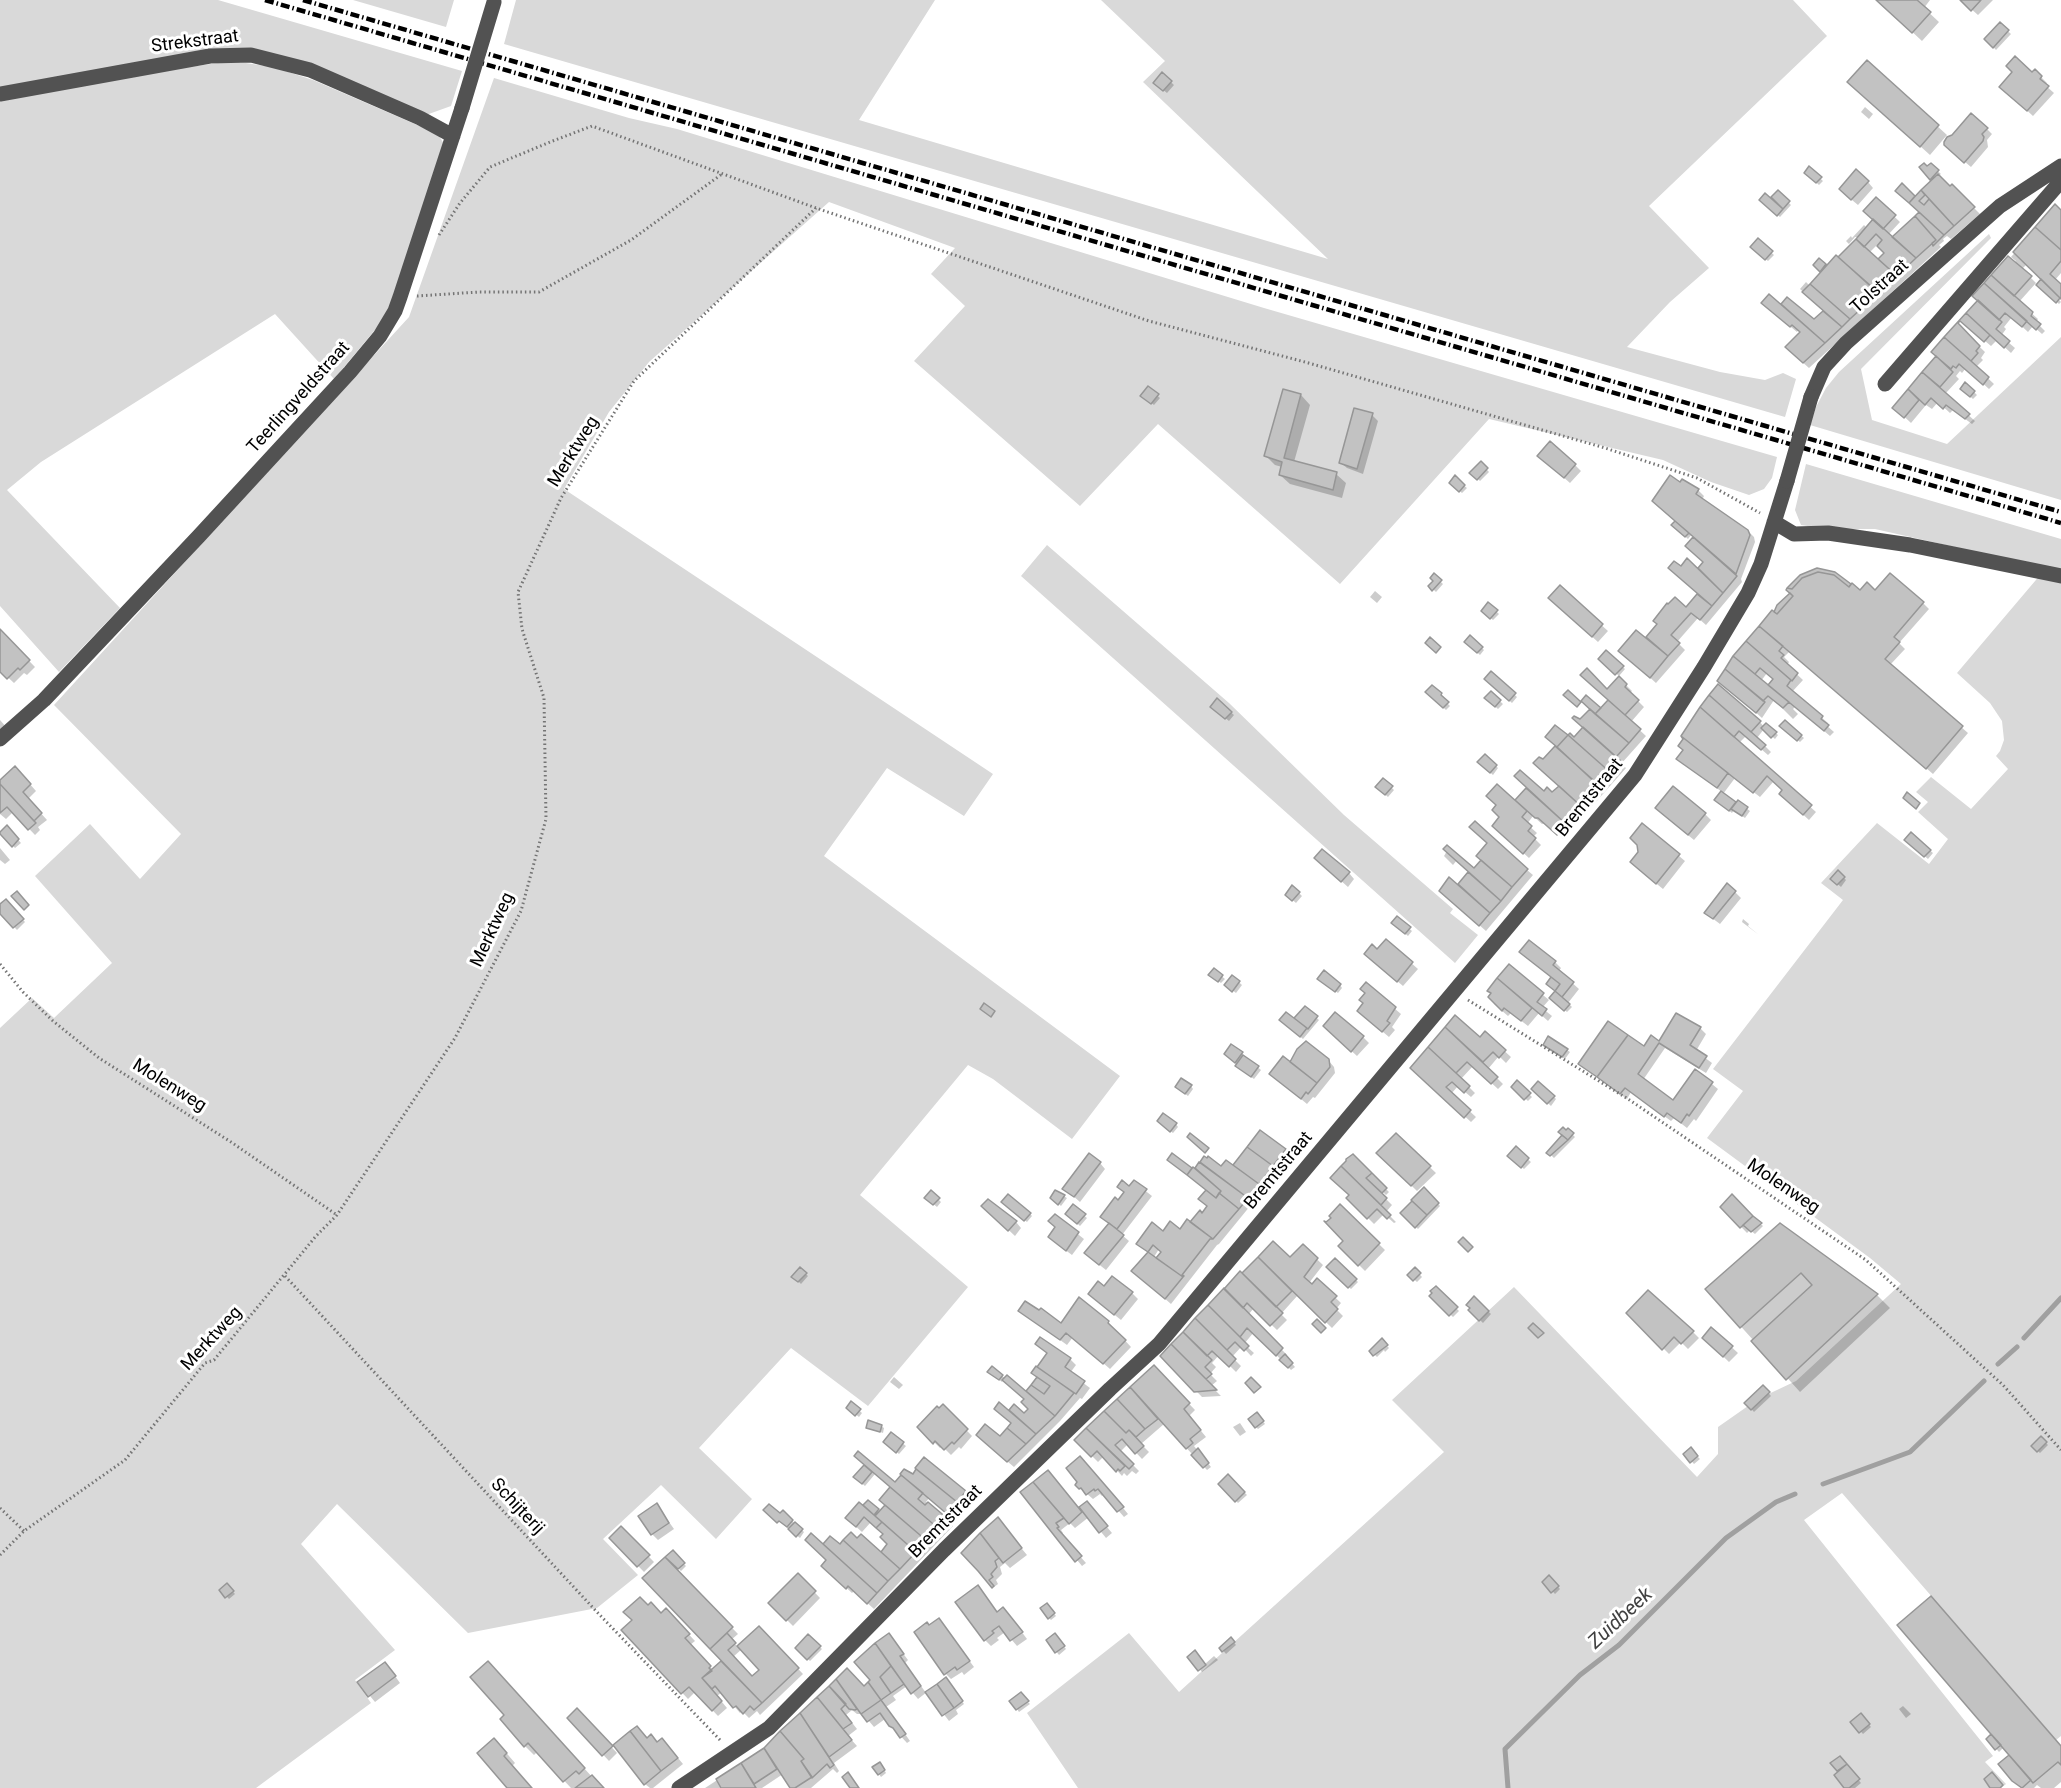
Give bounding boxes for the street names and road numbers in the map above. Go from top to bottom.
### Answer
street label: Strekstraat [150,26,240,58]
street label: Tolstraat [1846,255,1914,319]
street label: Teerlingveldstraat [243,338,355,458]
street label: Merktweg [544,413,604,491]
street label: Bremtstraat [1552,754,1628,842]
street label: Merktweg [466,889,520,971]
street label: Molenweg [128,1055,210,1117]
street label: Bremtstraat [1240,1128,1318,1214]
street label: Molenweg [1743,1155,1823,1219]
street label: Merktweg [177,1303,247,1375]
street label: Schijterij [486,1474,548,1540]
street label: Bremtstraat [905,1481,987,1563]

